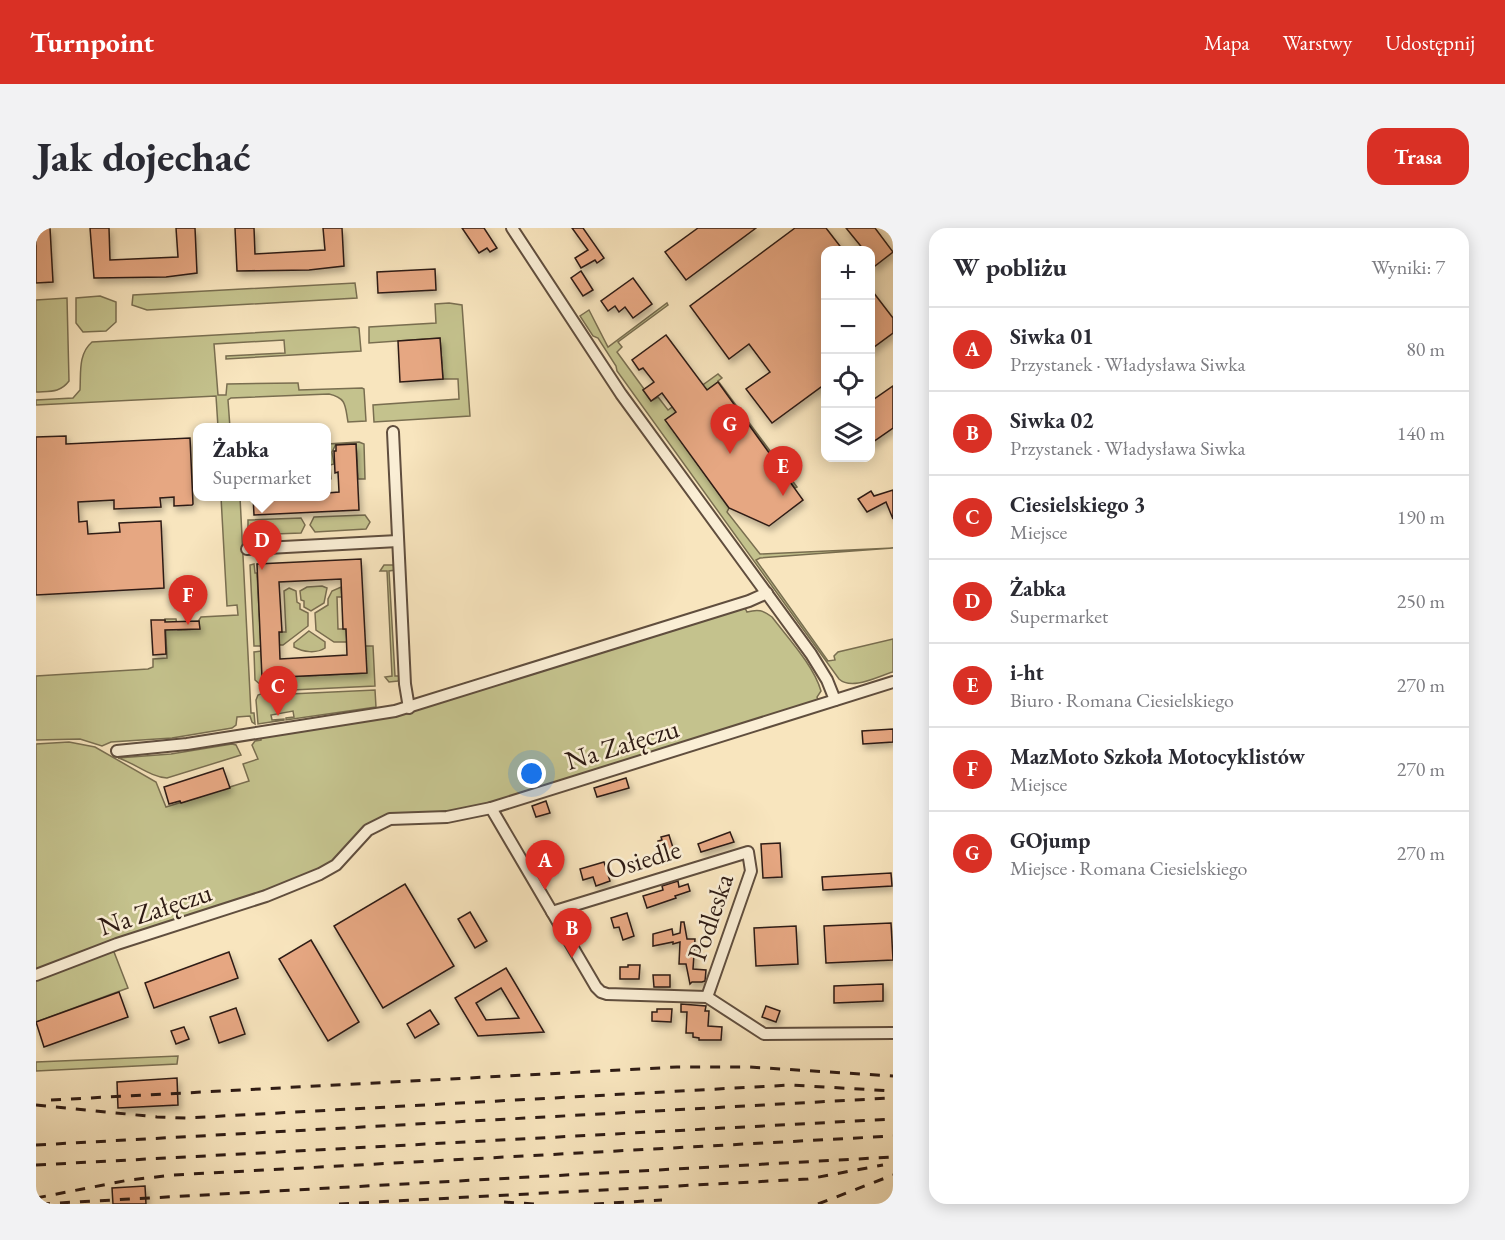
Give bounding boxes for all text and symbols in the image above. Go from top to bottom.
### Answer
text: Turnpoint [30,24,154,60]
text: Mapa [1204,29,1250,56]
text: Warstwy [1283,29,1352,56]
text: Udostępnij [1385,29,1475,56]
button: Trasa [1367,128,1469,185]
text: Jak dojechać [36,129,250,184]
map controls [821,246,875,462]
button: + [821,246,875,300]
text: W pobliżu [953,250,1067,284]
text: Wyniki: 7 [1372,254,1445,280]
button: − [821,300,875,354]
text: Siwka 01 [1010,322,1094,351]
text: A [965,336,980,362]
text: 80 m [1406,336,1445,362]
text: Przystanek · Władysława Siwka [1010,351,1246,377]
button: locate [821,354,875,408]
pin: G [710,404,750,454]
text: Siwka 02 [1010,406,1094,435]
button: layers [821,408,875,462]
text: B [966,420,979,446]
text: 140 m [1397,420,1445,446]
popup [193,423,331,501]
text: Żabka [213,435,269,464]
text: Przystanek · Władysława Siwka [1010,435,1246,461]
pin: E [764,446,802,496]
text: Supermarket [213,464,311,490]
text: Ciesielskiego 3 [1010,490,1145,519]
text: C [965,504,980,530]
text: 190 m [1397,504,1445,530]
text: Miejsce [1010,519,1067,545]
pin: D [242,520,282,570]
text: Żabka [1010,574,1066,603]
pin: F [168,576,208,625]
text: D [965,588,980,614]
text: 250 m [1397,588,1445,614]
text: Supermarket [1010,603,1108,629]
text: i-ht [1010,658,1044,687]
pin: C [258,666,298,716]
text: E [967,672,978,698]
text: 270 m [1397,672,1445,698]
text: Biuro · Romana Ciesielskiego [1010,687,1234,713]
street label: Na Załęczu [561,710,683,778]
text: MazMoto Szkoła Motocyklistów [1010,742,1305,771]
text: F [967,756,978,782]
text: 270 m [1397,756,1445,782]
your location [517,759,546,788]
text: Miejsce [1010,771,1067,797]
text: GOjump [1010,826,1090,855]
street label: Osiedle [601,831,685,887]
pin: A [526,840,564,890]
text: G [965,840,980,866]
text: 270 m [1397,840,1445,866]
text: Miejsce · Romana Ciesielskiego [1010,855,1247,881]
street label: Podleska [679,869,741,965]
street label: Na Załęczu [94,874,216,944]
pin: B [552,908,592,958]

